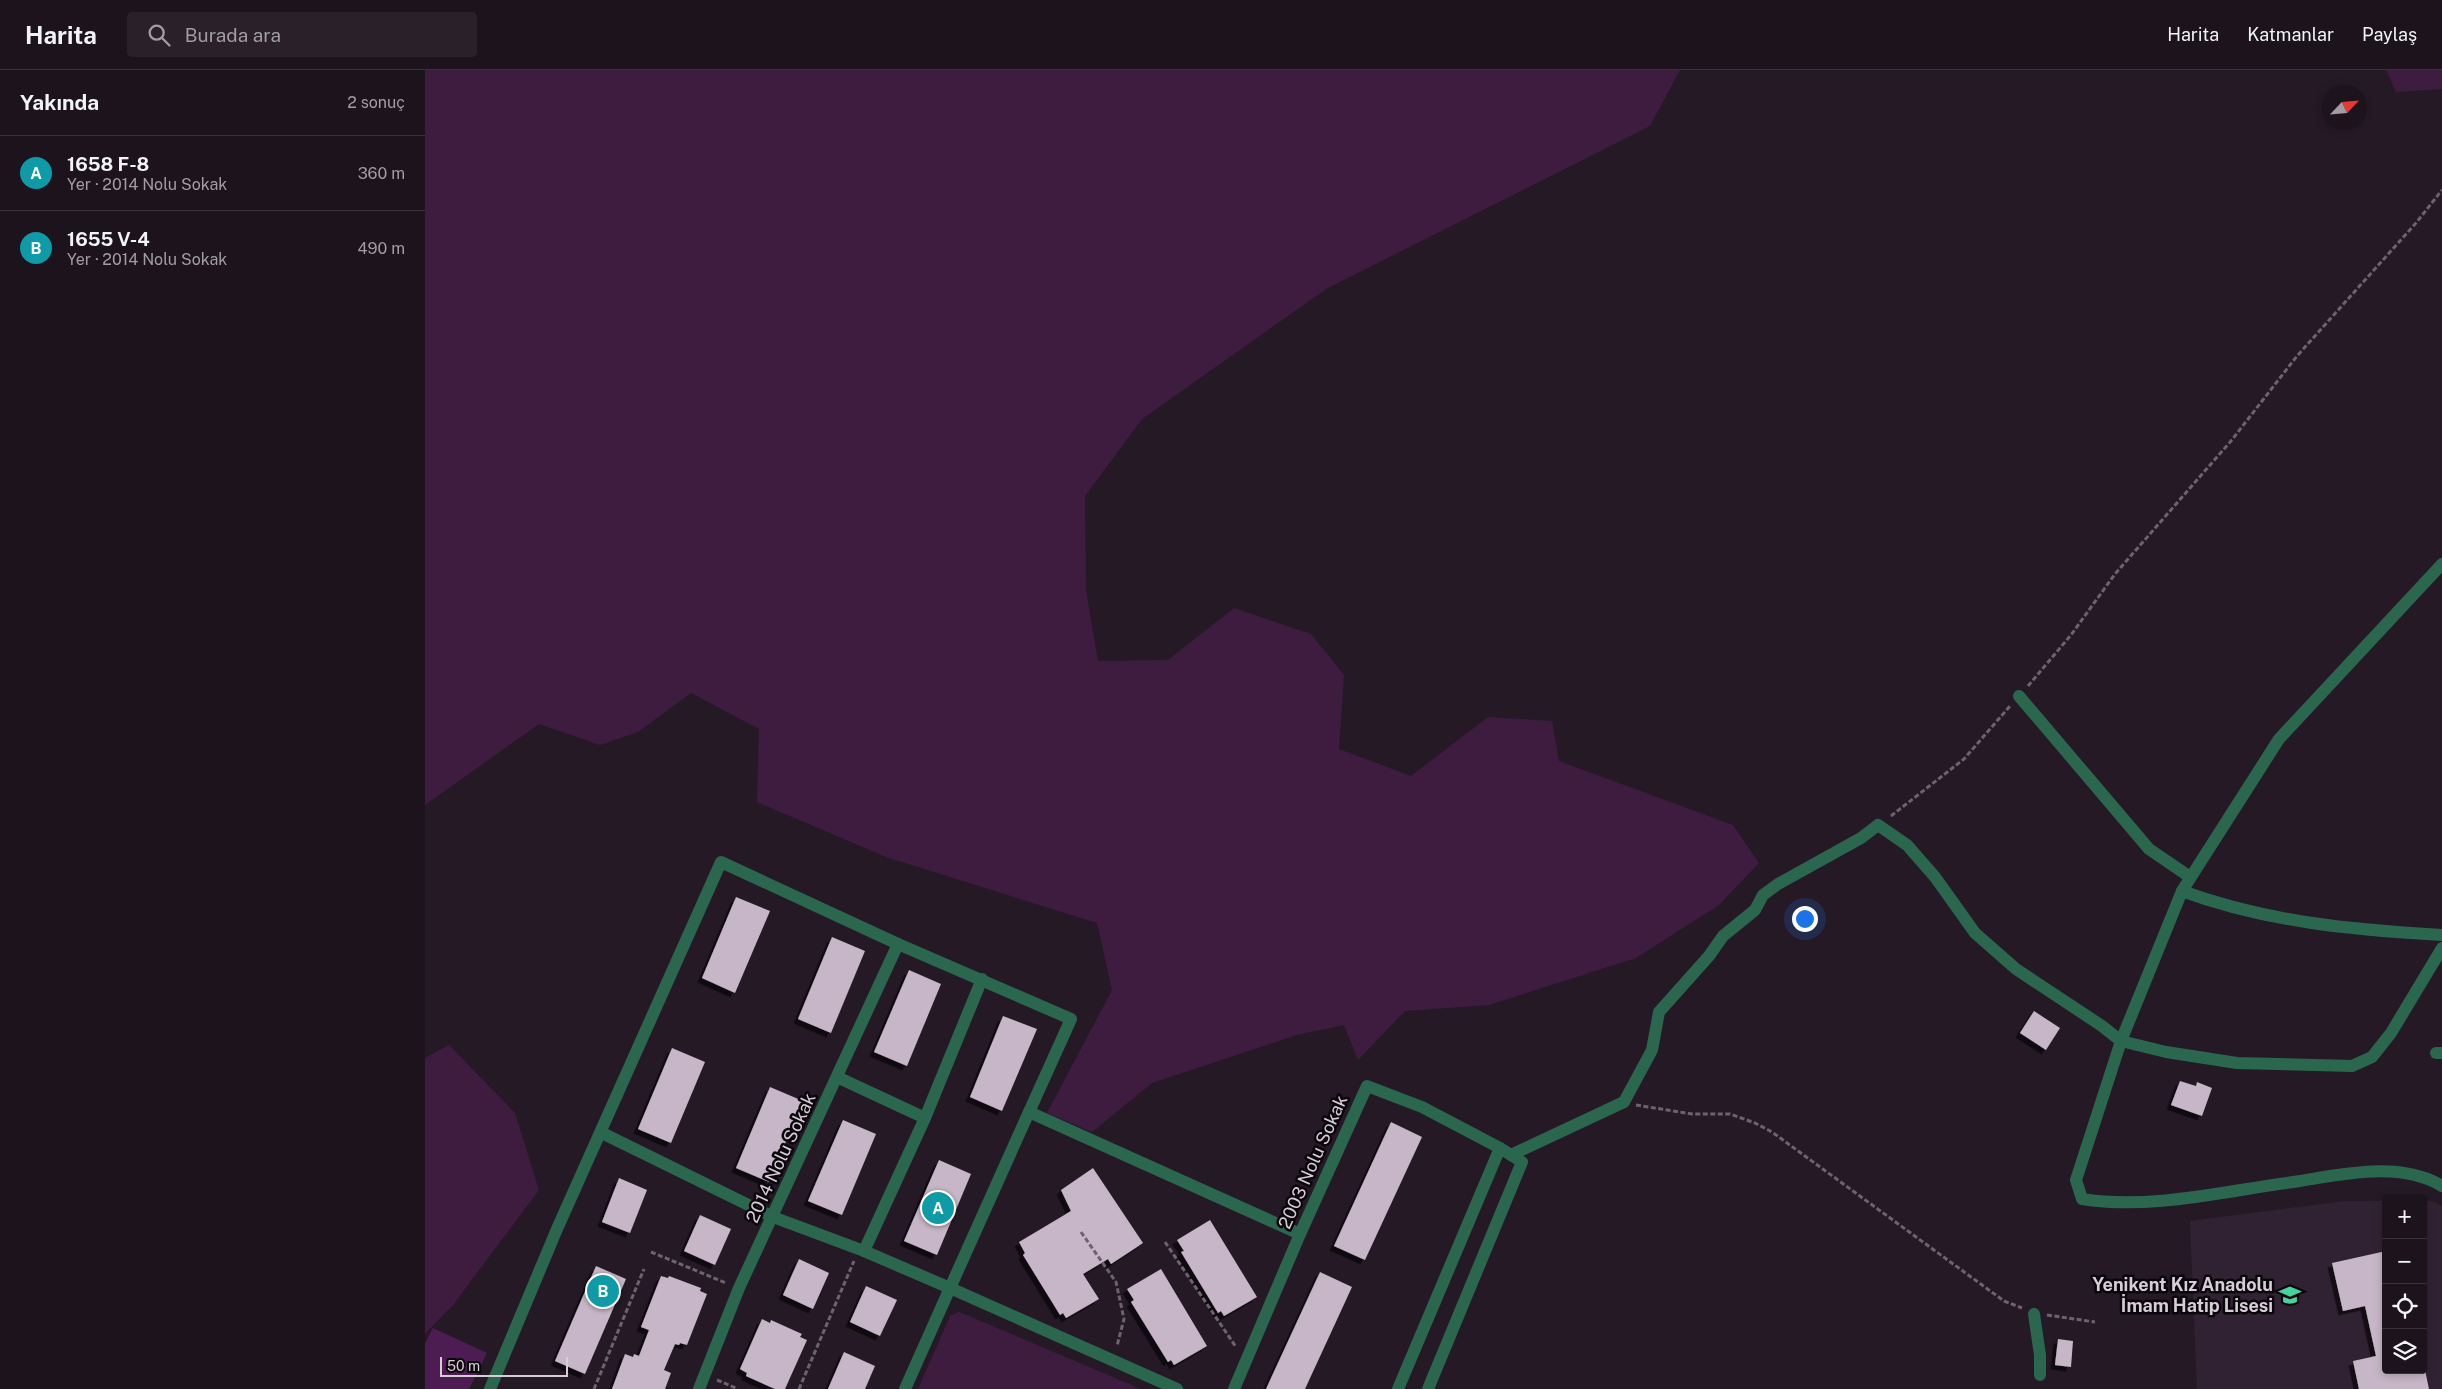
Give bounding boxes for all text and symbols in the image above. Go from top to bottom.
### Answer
search box [127,12,477,57]
text: Harita [25,21,97,49]
icon: search [145,21,173,49]
text: Burada ara [185,24,281,46]
text: Harita [2167,24,2219,45]
text: Katmanlar [2247,24,2334,45]
text: Paylaş [2362,24,2417,45]
north arrow [2322,85,2367,130]
text: Yakında [20,90,99,115]
text: 2 sonuç [347,93,405,112]
text: 1658 F-8 [67,153,149,175]
text: A [30,164,42,183]
text: 360 m [358,164,405,183]
text: Yer · 2014 Nolu Sokak [67,175,227,194]
text: 1655 V-4 [67,228,150,250]
text: B [31,239,41,258]
text: 490 m [358,239,405,258]
text: Yer · 2014 Nolu Sokak [67,250,227,269]
your location [1792,906,1818,932]
street label: 2014 Nolu Sokak [741,1090,820,1226]
street label: 2003 Nolu Sokak [1274,1092,1351,1232]
pin: A [922,1189,954,1227]
map controls [2382,1194,2427,1374]
button: + [2382,1194,2427,1239]
button: − [2382,1239,2427,1284]
pin: B [587,1272,619,1310]
place label: Yenikent Kız Anadolu İmam Hatip Lisesi [2092,1274,2273,1316]
school or university icon: Yenikent Kız Anadolu İmam Hatip Lisesi [2277,1282,2303,1308]
button: locate [2382,1284,2427,1329]
button: layers [2382,1329,2427,1374]
scale bar [440,1354,567,1377]
text: 50 m [447,1358,480,1374]

